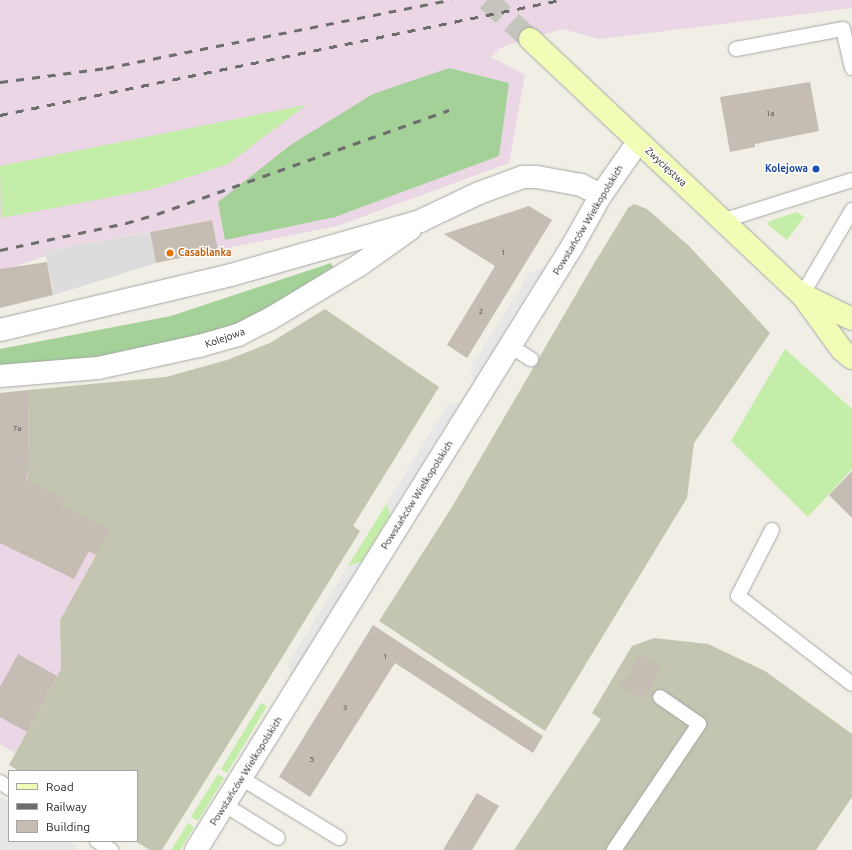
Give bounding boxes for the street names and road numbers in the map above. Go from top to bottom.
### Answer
street label: Zwycięstwa [643,145,689,189]
street label: Powstańców Wielkopolskich [550,163,626,277]
street label: Kolejowa [204,326,246,350]
street label: Powstańców Wielkopolskich [378,438,456,552]
street label: Powstańców Wielkopolskich [207,714,285,828]

